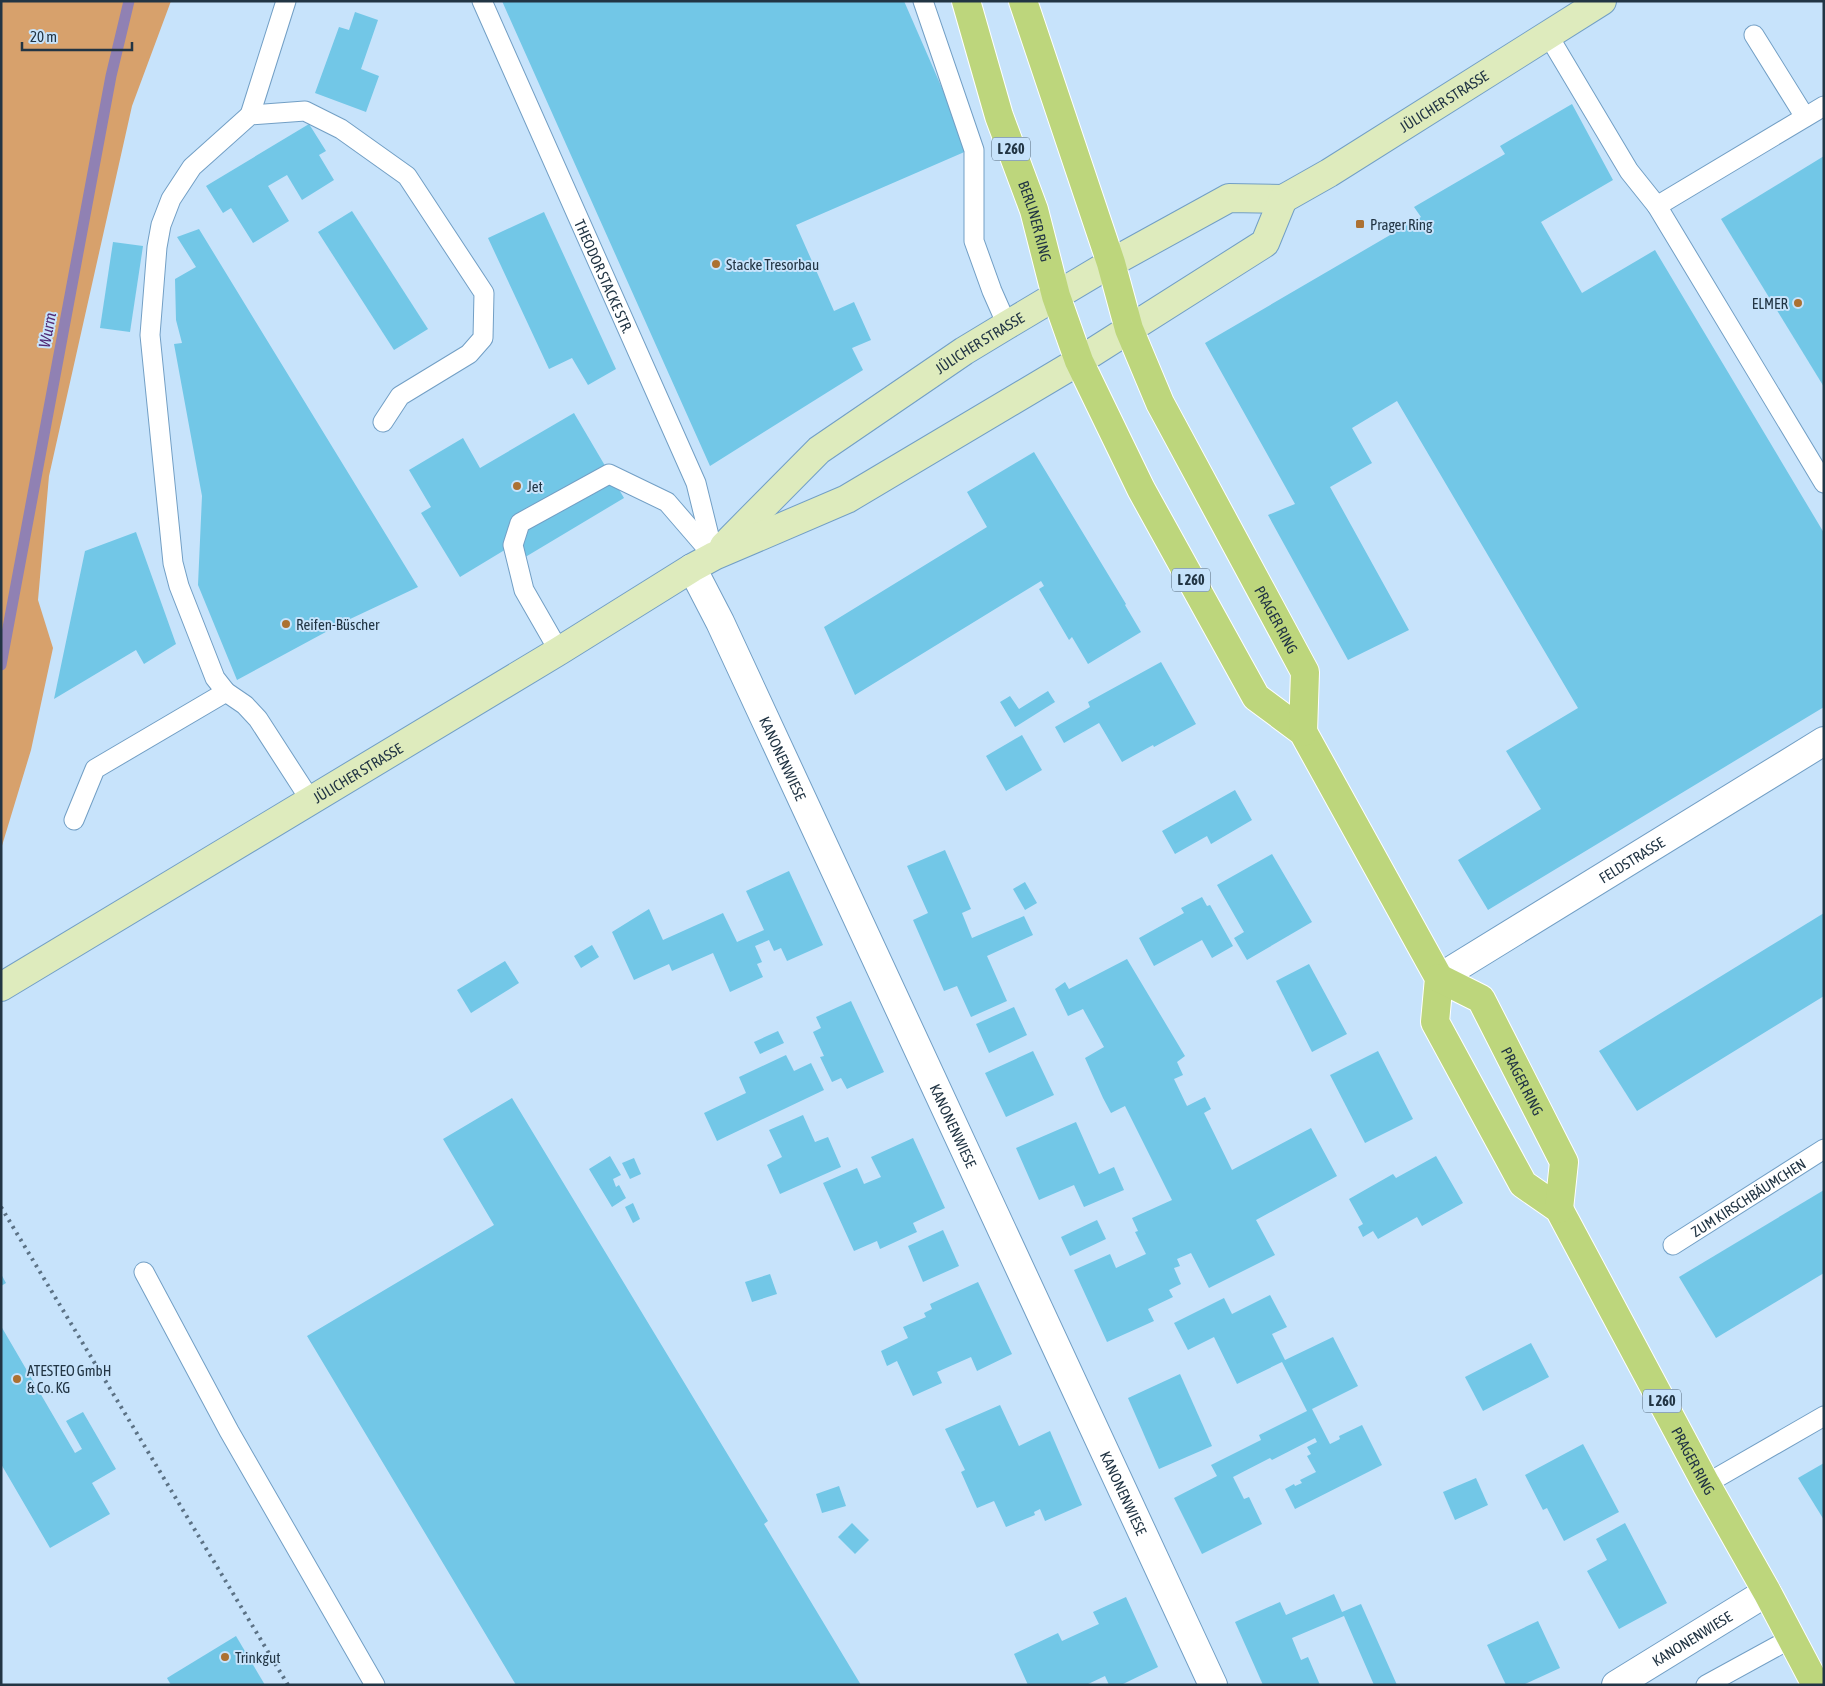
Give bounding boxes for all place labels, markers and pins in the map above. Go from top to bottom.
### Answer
place label: Prager Ring [1370,216,1433,233]
marker: Prager Ring [1354,218,1366,230]
place label: Stacke Tresorbau [726,256,819,273]
marker: Stacke Tresorbau [710,258,722,270]
place label: ELMER [1752,295,1788,312]
marker: ELMER [1792,297,1804,309]
place label: Jet [527,478,543,495]
marker: Jet [511,480,523,492]
place label: Reifen-Büscher [296,616,380,633]
marker: Reifen-Büscher [280,618,292,630]
place label: ATESTEO GmbH & Co. KG [27,1362,111,1396]
marker: ATESTEO GmbH & Co. KG [11,1373,23,1385]
place label: Trinkgut [235,1649,280,1666]
marker: Trinkgut [219,1651,231,1663]

